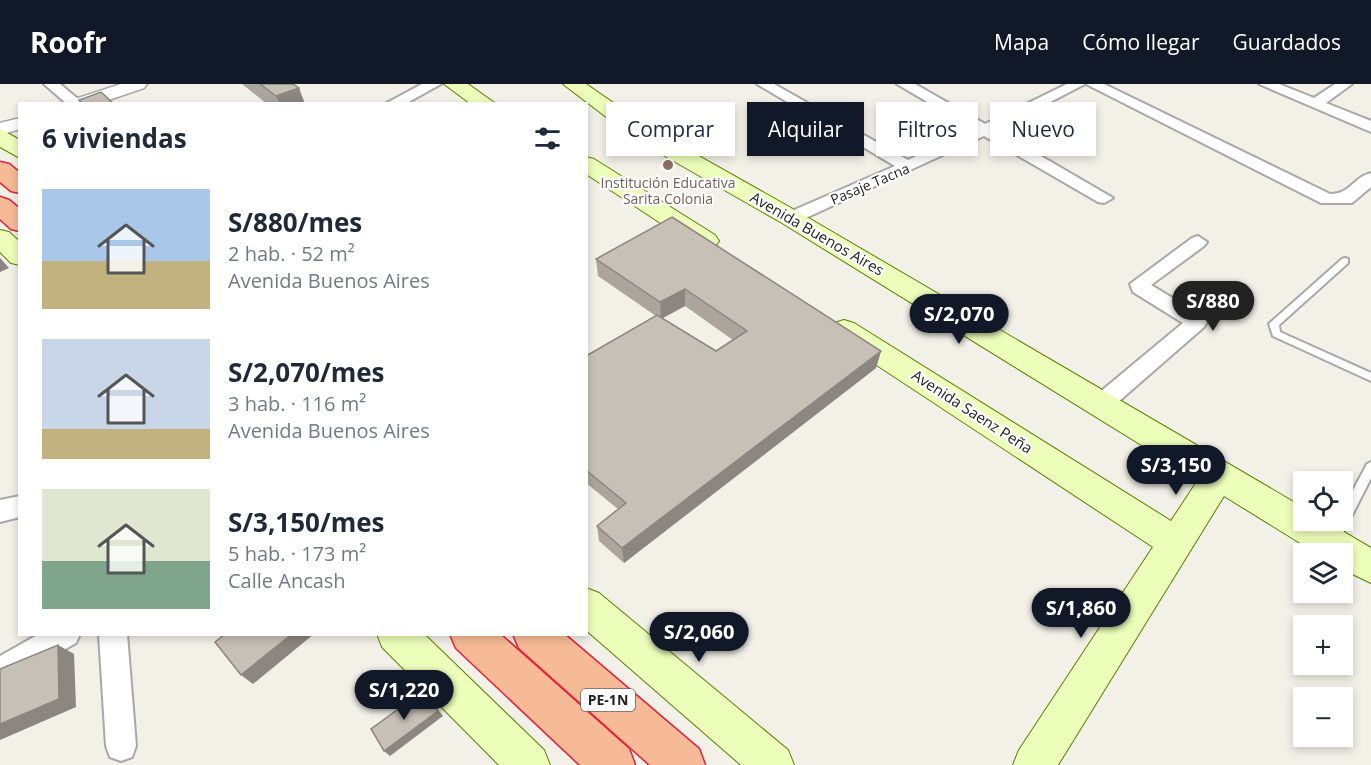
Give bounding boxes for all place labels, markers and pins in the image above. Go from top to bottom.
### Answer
marker: Institución Educativa Sarita Colonia [661,158,675,172]
place label: Institución Educativa Sarita Colonia [601,173,735,208]
pin: S/880 [1171,281,1255,332]
pin: S/2,070 [904,294,1014,345]
pin: S/3,150 [1121,445,1231,496]
pin: S/1,860 [1026,588,1136,639]
pin: S/2,060 [644,612,754,663]
pin: S/1,220 [349,670,459,721]

